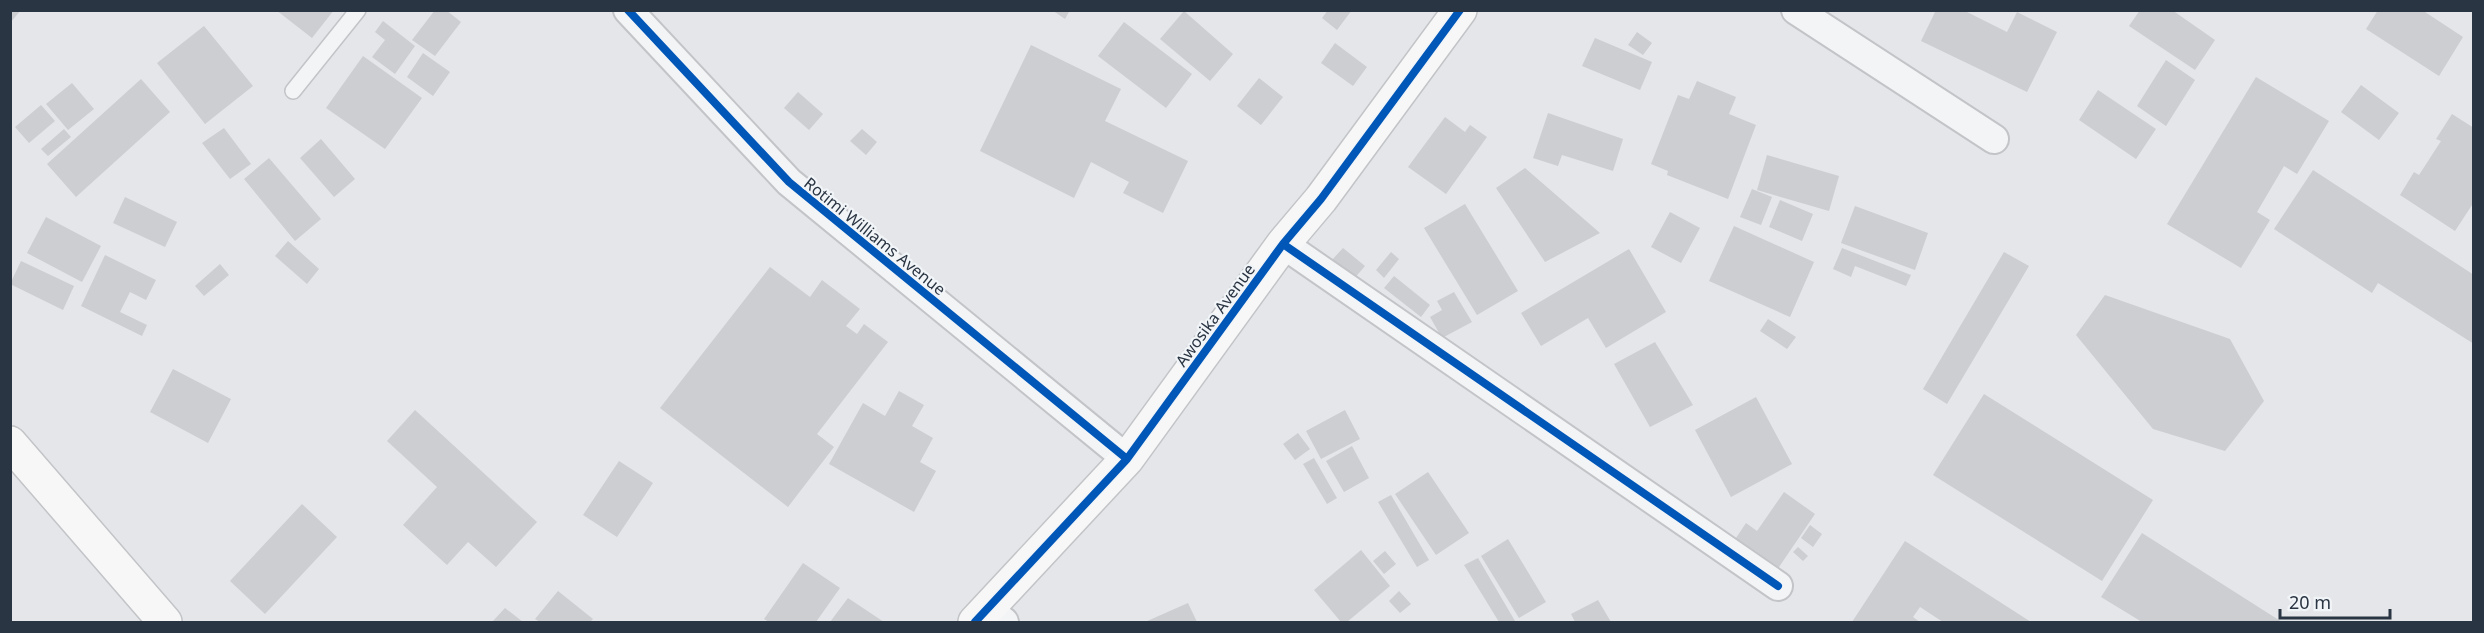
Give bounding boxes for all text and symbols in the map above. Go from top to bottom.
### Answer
street label: Rotimi Williams Avenue [800,172,950,300]
street label: Awosika Avenue [1170,259,1260,371]
scale bar [2280,582,2390,620]
text: 20 m [2289,590,2331,614]

